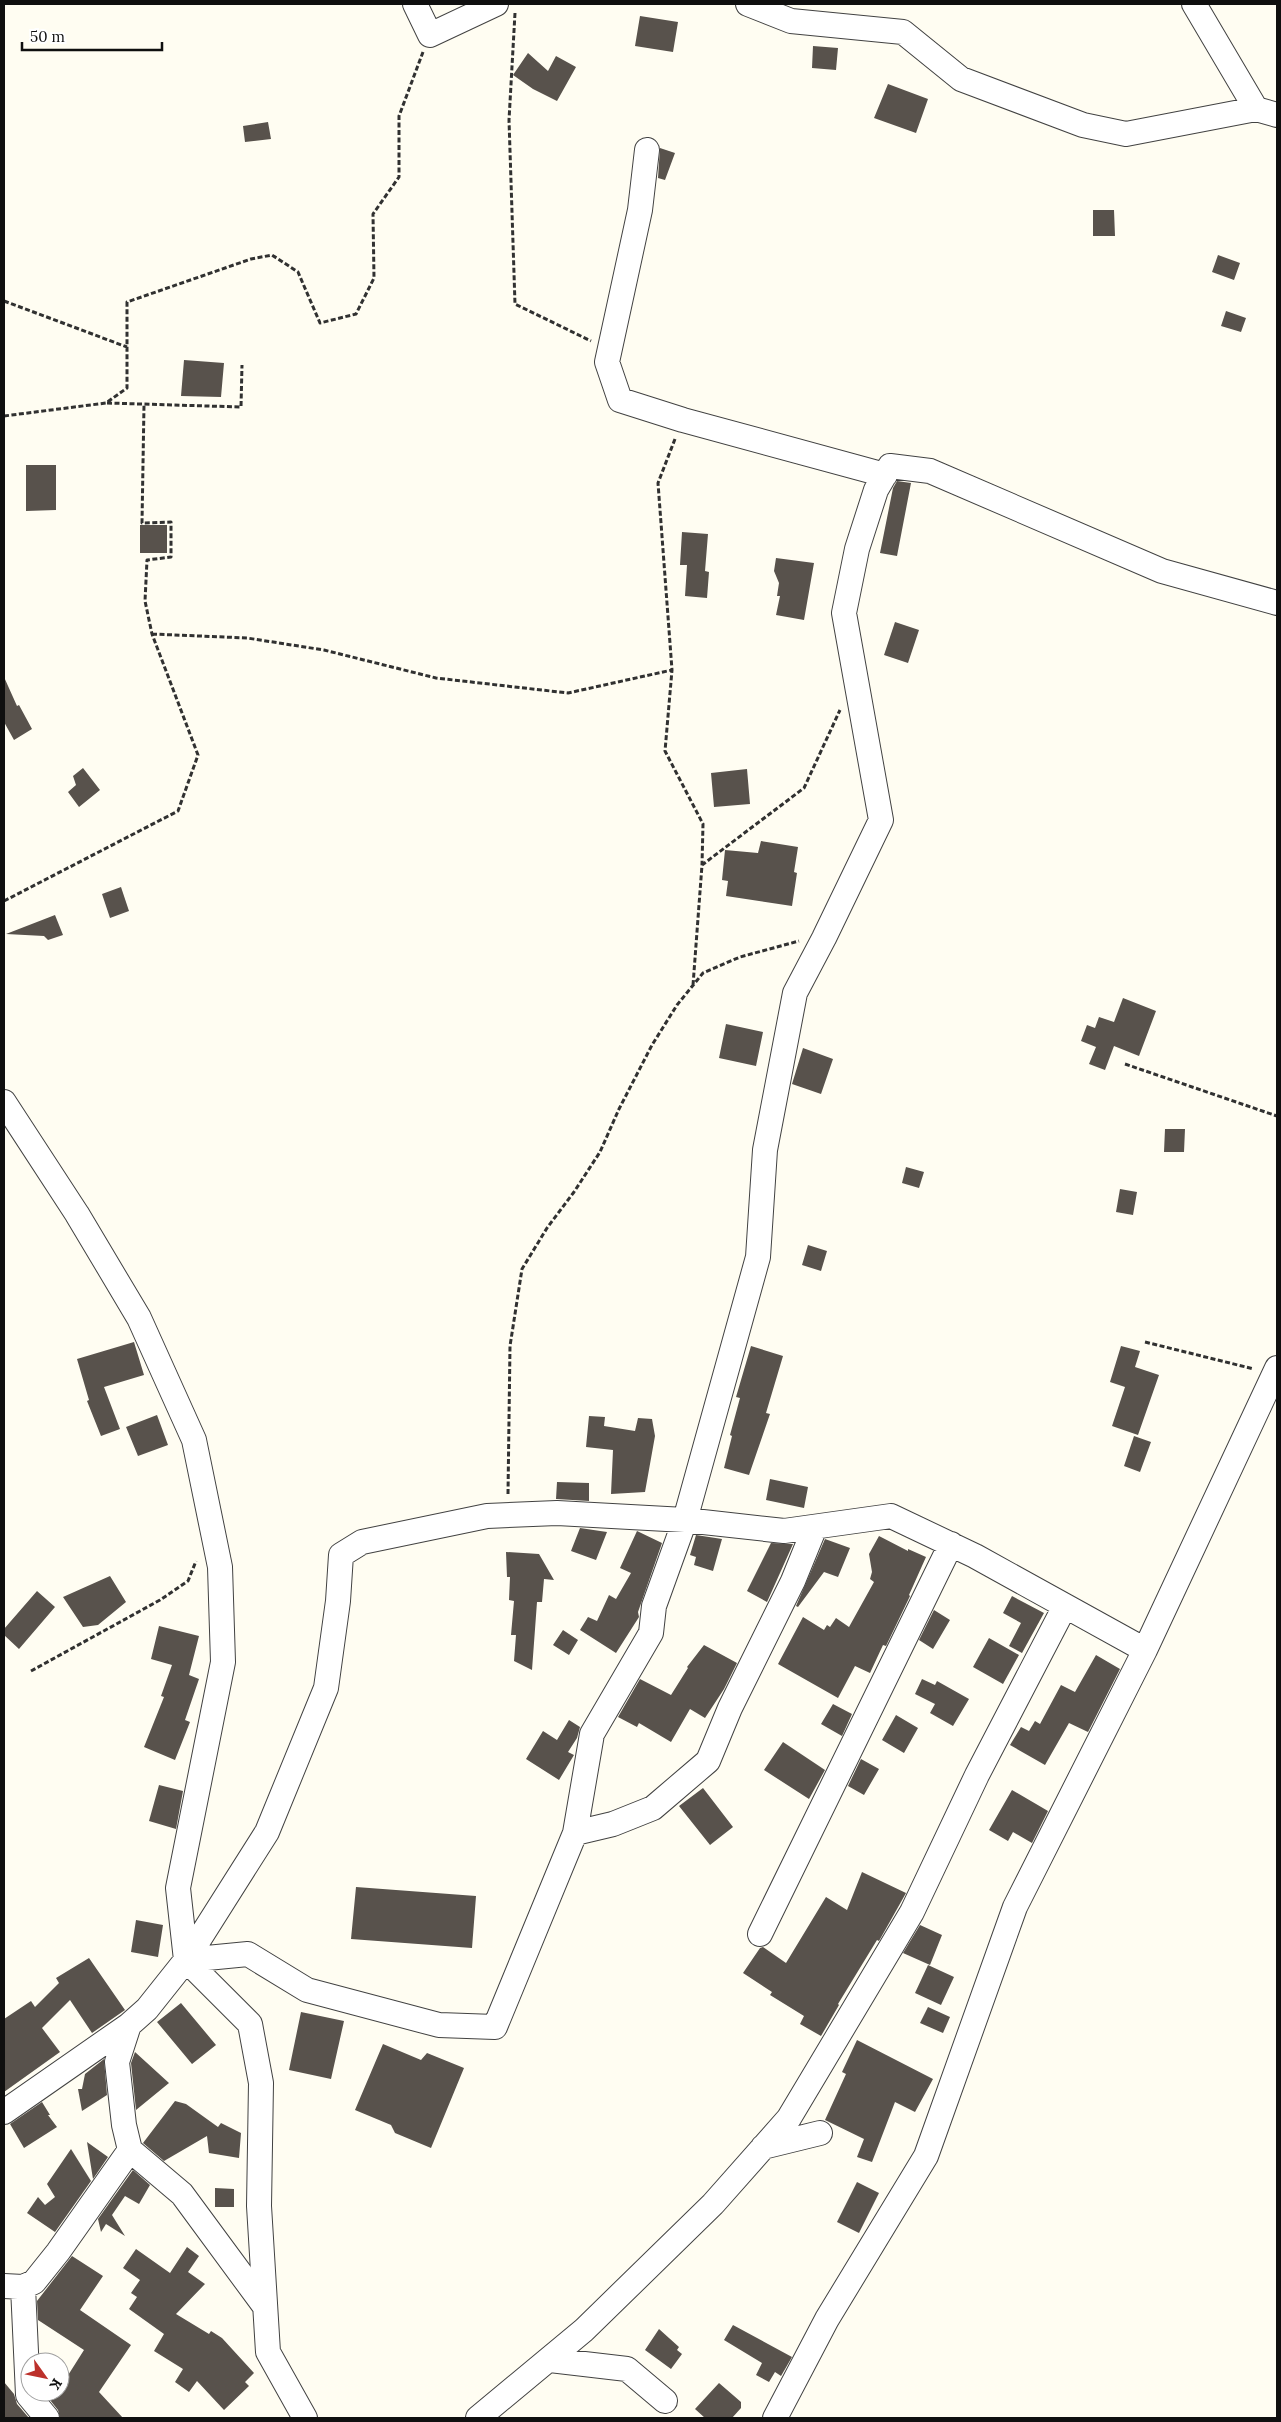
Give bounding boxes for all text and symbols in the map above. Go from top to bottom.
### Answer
scale bar [22,20,162,52]
text: 50 m [30,27,65,46]
north arrow [20,2352,70,2402]
text: K [46,2375,66,2393]

